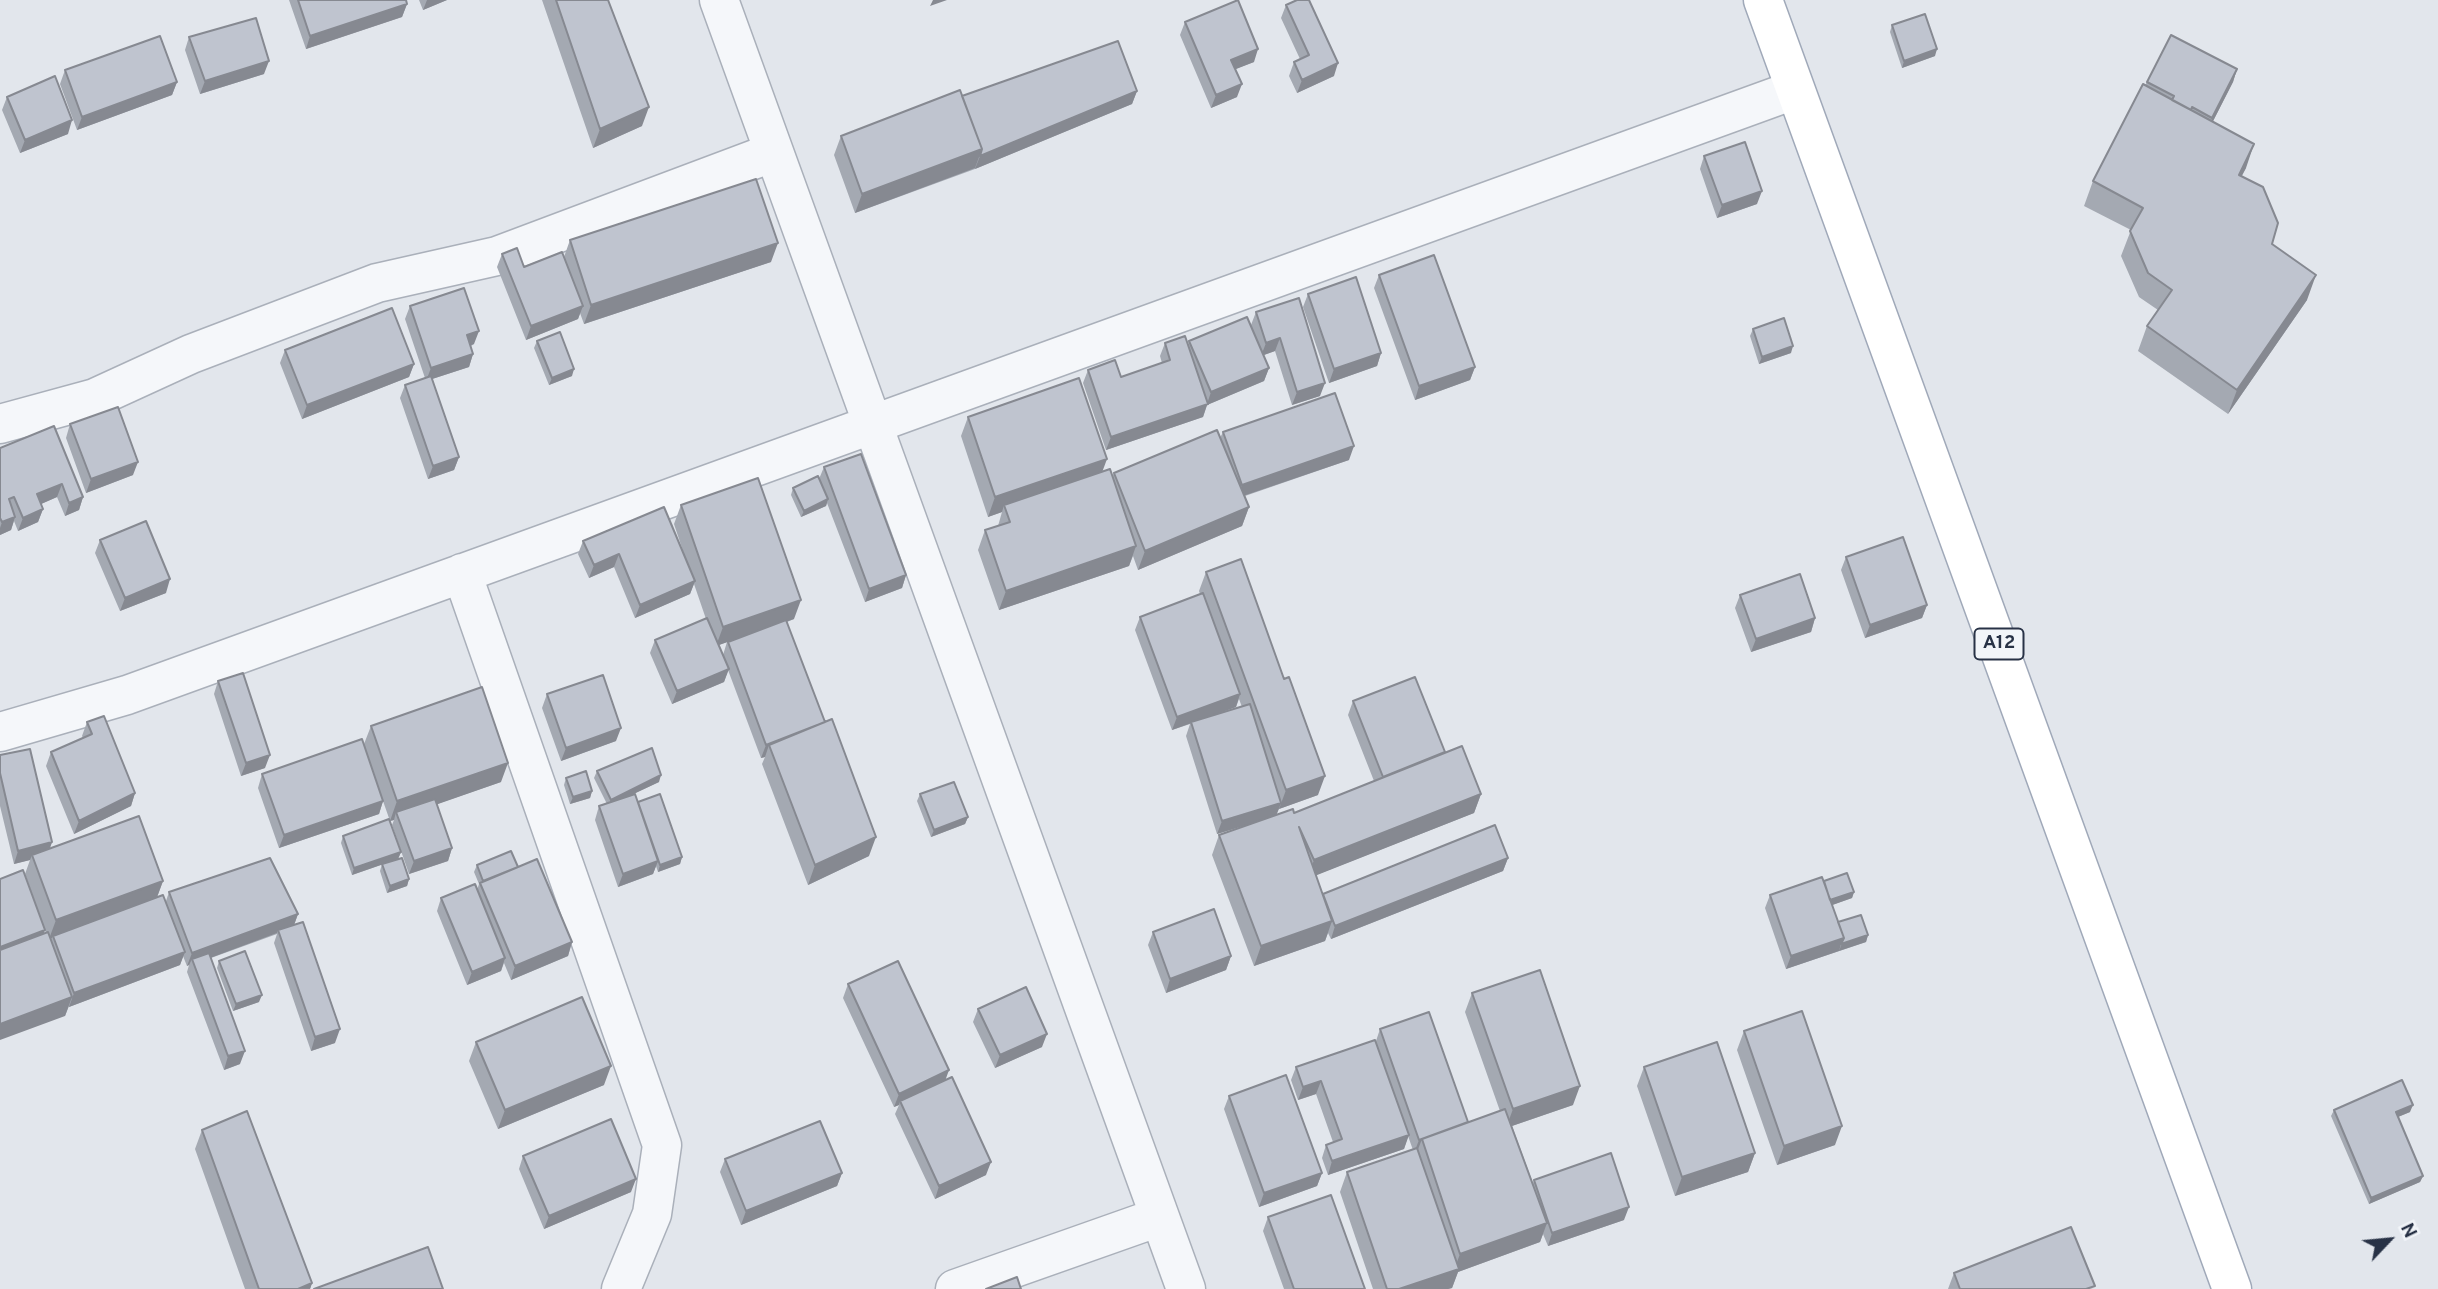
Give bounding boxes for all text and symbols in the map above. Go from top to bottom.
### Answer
road number: A12 [1974,628,2024,660]
north arrow [2354,1205,2424,1275]
text: N [2394,1219,2422,1242]

